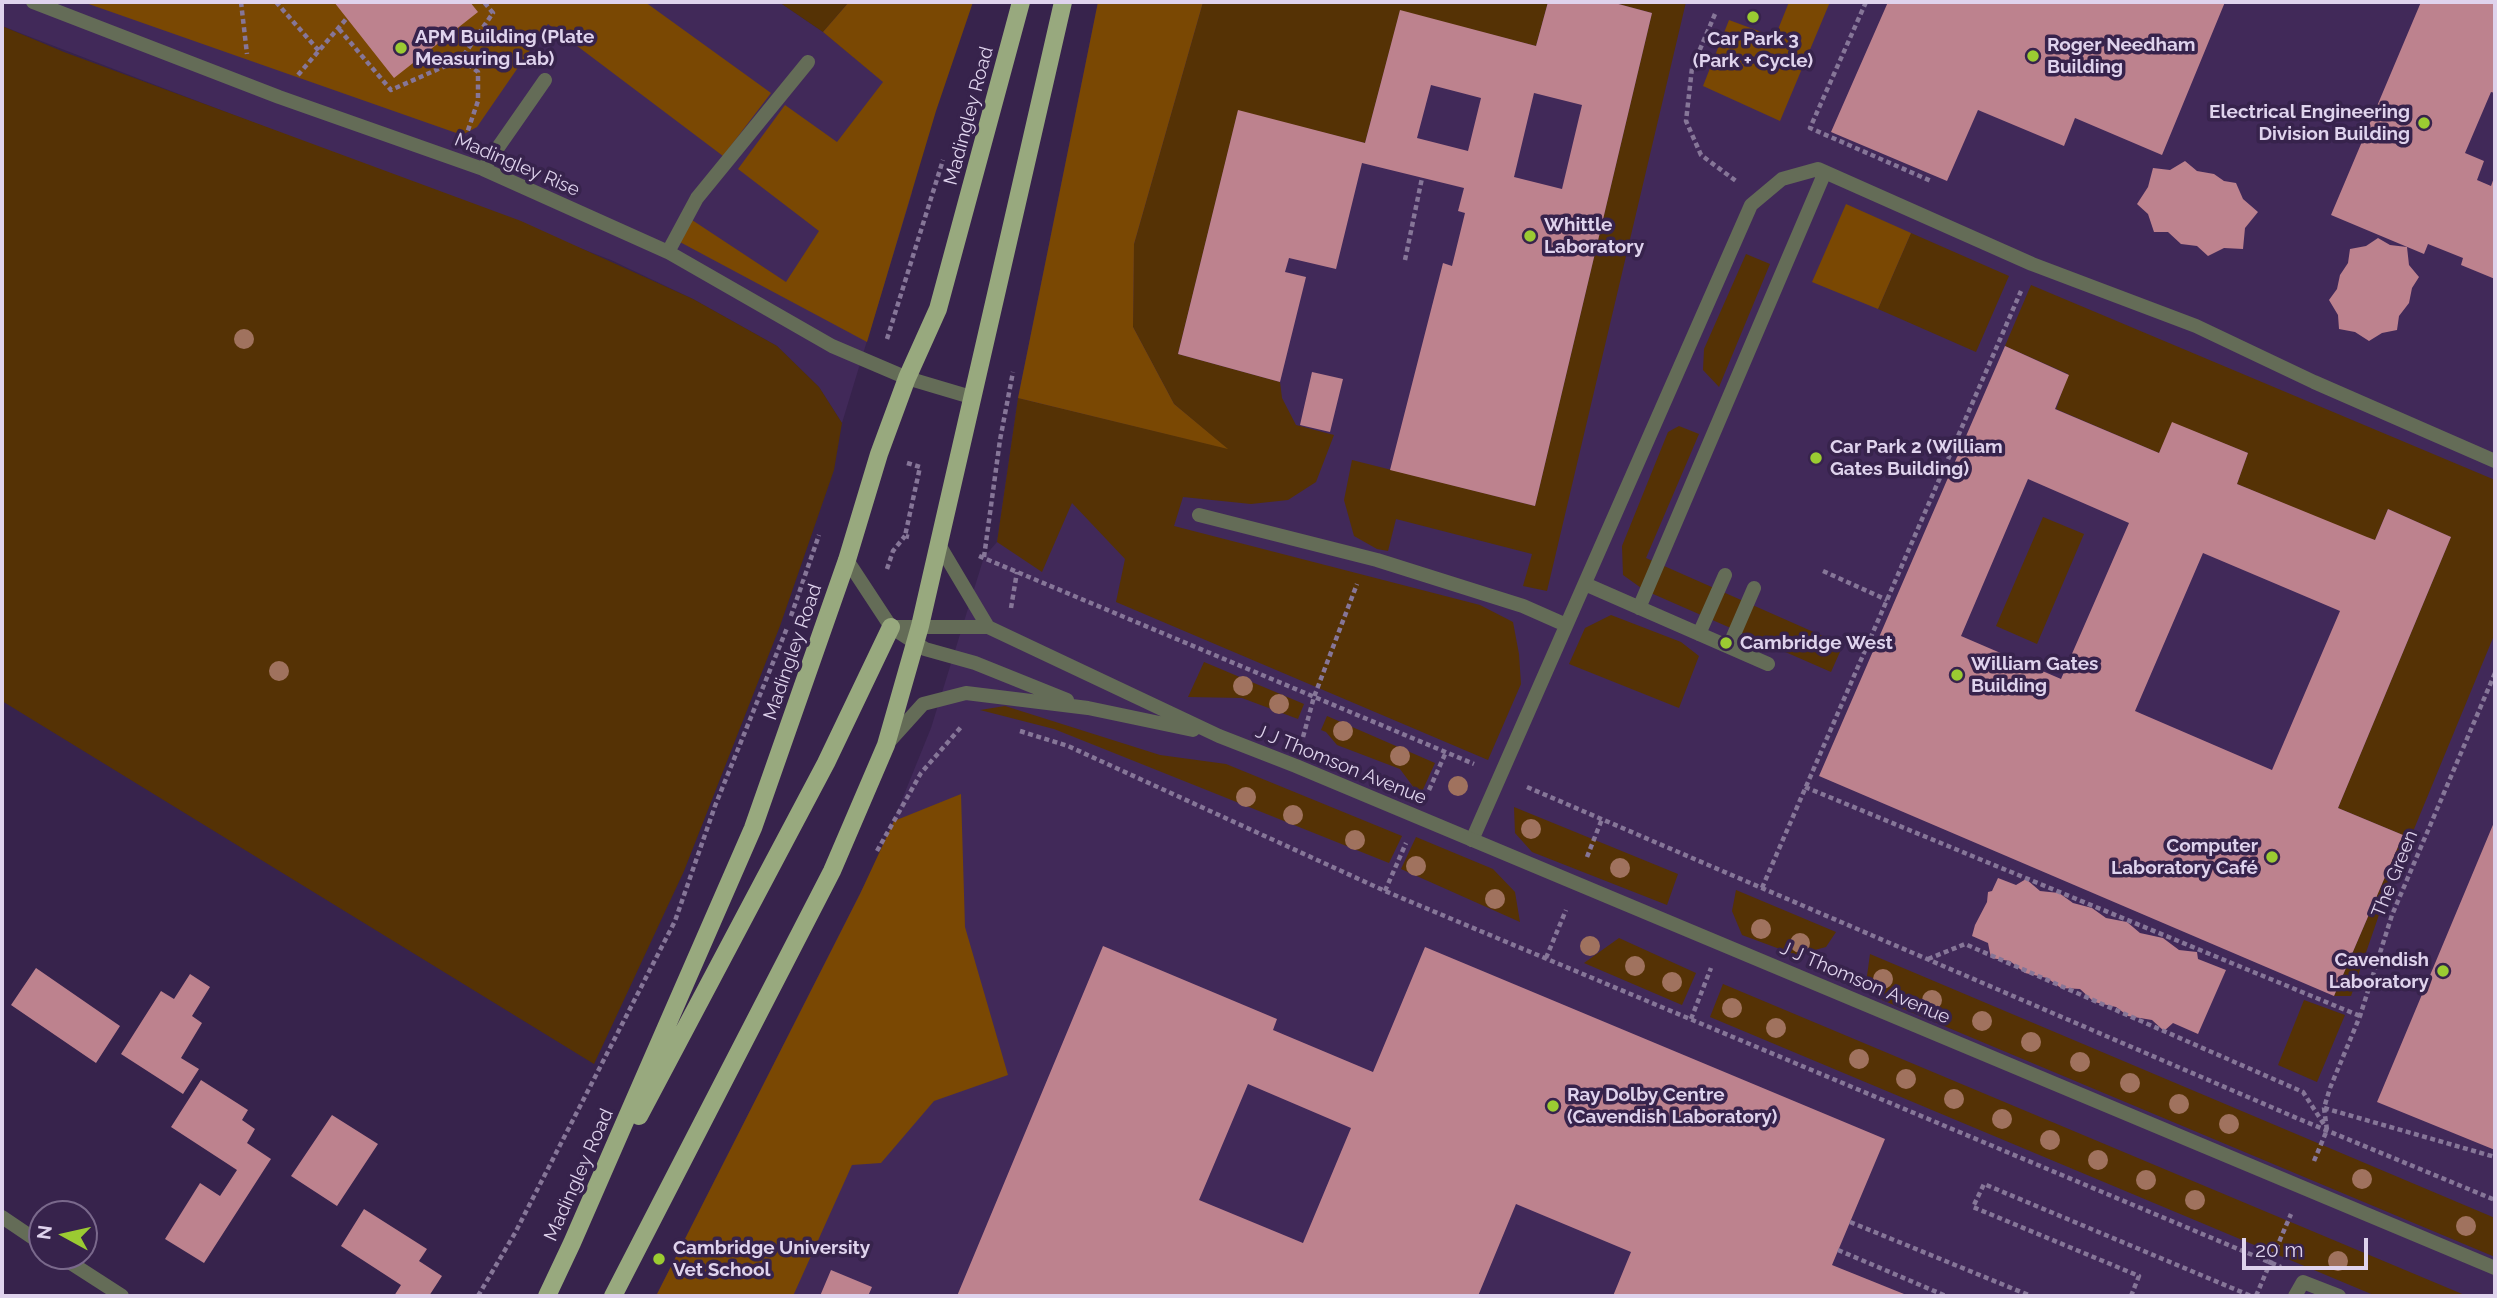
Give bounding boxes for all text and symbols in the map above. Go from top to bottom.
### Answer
marker: Car Park 3 (Park + Cycle) [1745,9,1761,25]
place label: APM Building (Plate Measuring Lab) [415,26,594,70]
place label: Car Park 3 (Park + Cycle) [1693,28,1813,72]
place label: Roger Needham Building [2047,34,2196,78]
marker: APM Building (Plate Measuring Lab) [393,40,409,56]
street label: Madingley Road [940,44,998,188]
marker: Roger Needham Building [2025,48,2041,64]
place label: Electrical Engineering Division Building [2209,101,2410,145]
marker: Electrical Engineering Division Building [2416,115,2432,131]
street label: Madingley Rise [451,128,583,202]
place label: Whittle Laboratory [1544,214,1644,258]
marker: Whittle Laboratory [1522,228,1538,244]
place label: Car Park 2 (William Gates Building) [1830,436,2003,480]
marker: Car Park 2 (William Gates Building) [1808,450,1824,466]
street label: Madingley Road [759,581,827,723]
place label: Cambridge West [1740,632,1893,654]
marker: Cambridge West [1718,635,1734,651]
place label: William Gates Building [1971,653,2098,697]
marker: William Gates Building [1949,667,1965,683]
street label: J J Thomson Avenue [1252,720,1430,810]
street label: The Green [2367,827,2423,921]
place label: Computer Laboratory Café [2111,835,2258,879]
marker: Computer Laboratory Café [2264,849,2280,865]
street label: J J Thomson Avenue [1777,937,1953,1029]
place label: Cavendish Laboratory [2329,949,2429,993]
marker: Cavendish Laboratory [2435,963,2451,979]
place label: Ray Dolby Centre (Cavendish Laboratory) [1567,1084,1777,1128]
marker: Ray Dolby Centre (Cavendish Laboratory) [1545,1098,1561,1114]
street label: Madingley Road [540,1105,618,1245]
north arrow [28,1200,98,1270]
text: N [32,1224,56,1241]
scale bar [2245,1224,2371,1268]
place label: Cambridge University Vet School [673,1237,870,1281]
text: 20 m [2255,1237,2303,1262]
marker: Cambridge University Vet School [651,1251,667,1267]

